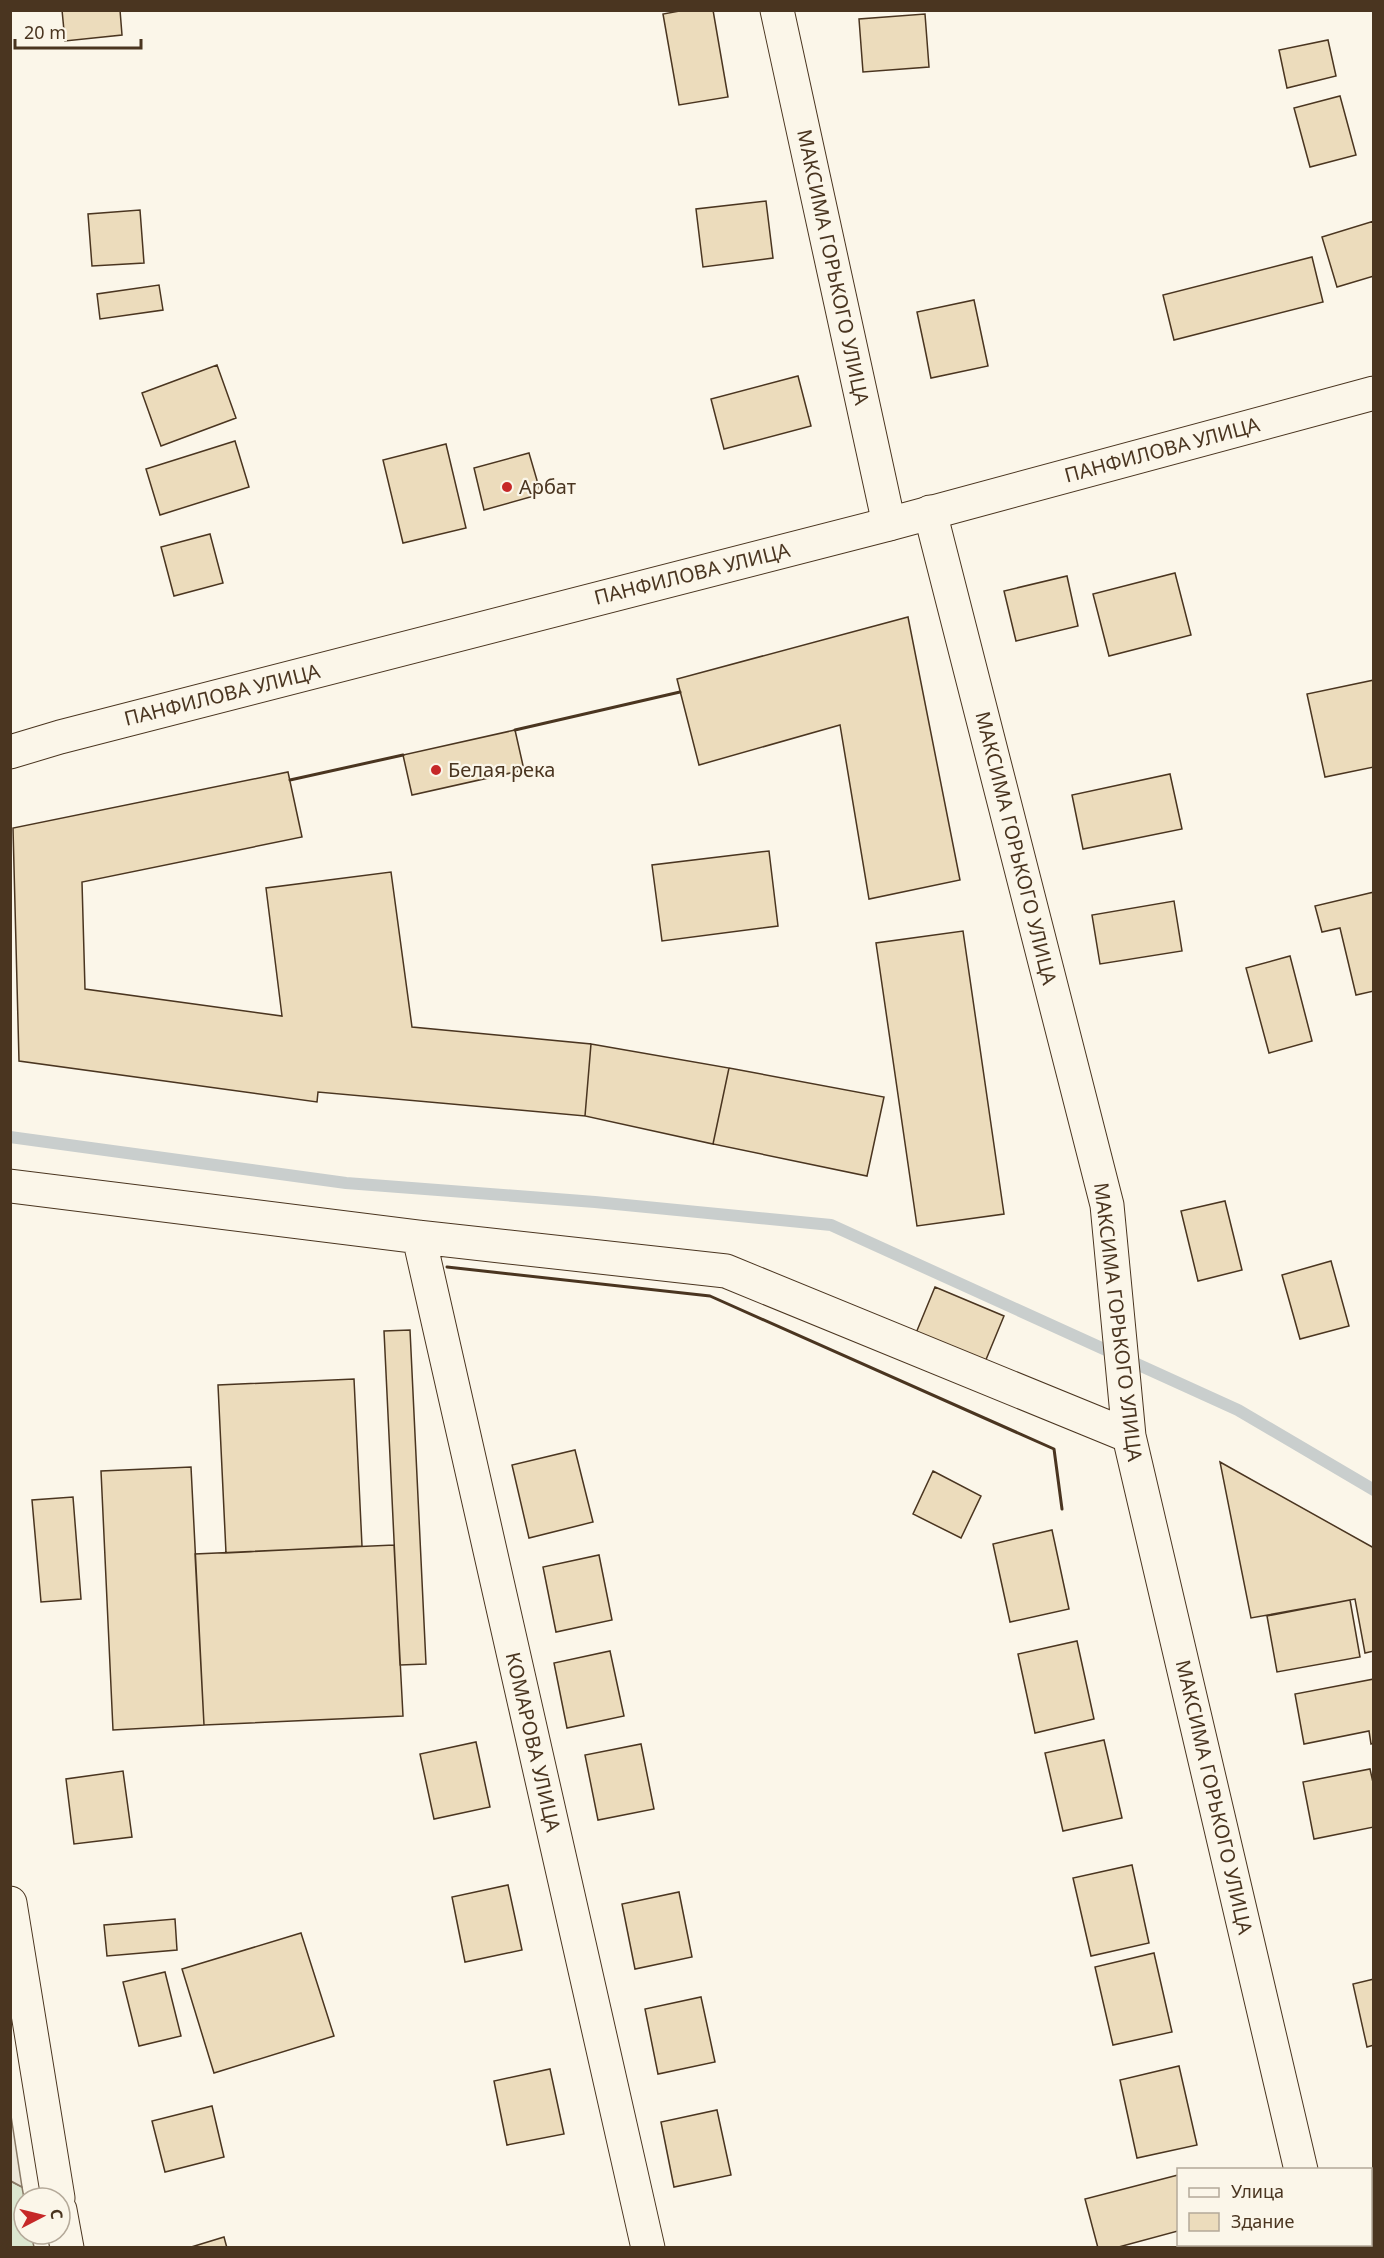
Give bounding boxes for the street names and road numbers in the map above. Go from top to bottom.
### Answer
street label: МАКСИМА ГОРЬКОГО УЛИЦА [791,127,876,407]
street label: ПАНФИЛОВА УЛИЦА [1061,410,1263,489]
street label: ПАНФИЛОВА УЛИЦА [591,536,793,611]
street label: ПАНФИЛОВА УЛИЦА [121,657,323,732]
street label: МАКСИМА ГОРЬКОГО УЛИЦА [969,708,1064,988]
street label: МАКСИМА ГОРЬКОГО УЛИЦА [1088,1181,1149,1463]
street label: КОМАРОВА УЛИЦА [500,1649,567,1835]
street label: МАКСИМА ГОРЬКОГО УЛИЦА [1170,1657,1259,1937]

